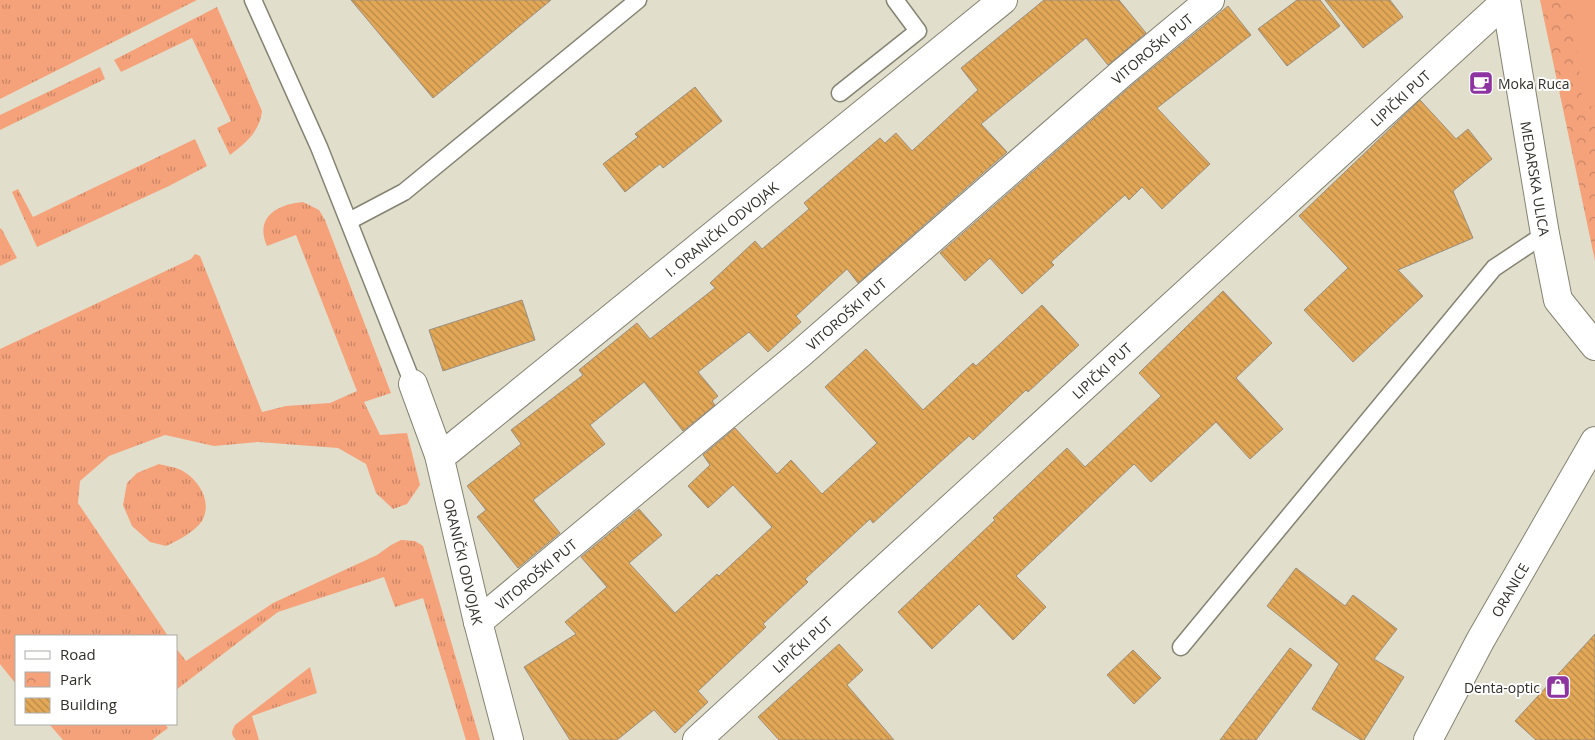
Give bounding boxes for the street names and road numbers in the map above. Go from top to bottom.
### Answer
street label: VITOROŠKI PUT [1107,9,1197,88]
street label: LIPIČKI PUT [1366,65,1434,130]
street label: MEDARSKA ULICA [1517,120,1555,237]
street label: I. ORANIČKI ODVOJAK [661,177,782,281]
street label: VITOROŠKI PUT [802,273,890,354]
street label: LIPIČKI PUT [1068,338,1136,403]
street label: ORANIČKI ODVOJAK [440,496,488,627]
street label: VITOROŠKI PUT [491,534,581,613]
street label: ORANICE [1486,559,1533,620]
street label: LIPIČKI PUT [768,612,836,677]

